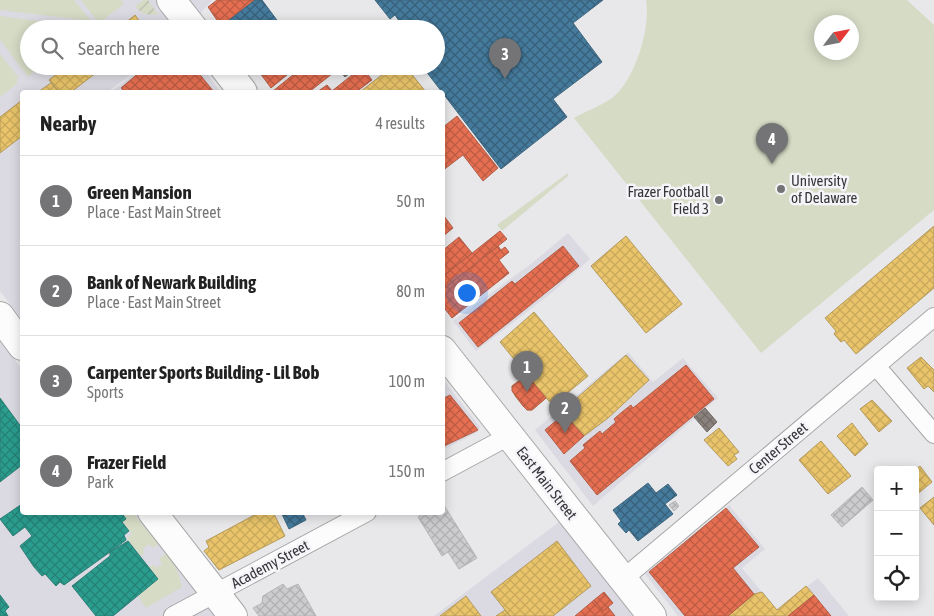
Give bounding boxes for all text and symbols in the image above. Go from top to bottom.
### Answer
north arrow [814,15,859,60]
search box [20,20,445,75]
icon: search [38,34,66,62]
text: Search here [78,37,160,59]
pin: 3 [489,38,521,79]
text: Nearby [40,111,96,135]
text: 4 results [375,114,425,132]
pin: 4 [756,123,788,164]
place label: University of Delaware [791,172,858,206]
text: Green Mansion [87,181,192,203]
place label: Frazer Football Field 3 [627,183,709,217]
marker: University of Delaware [775,183,787,195]
text: 1 [52,192,60,210]
text: 50 m [396,192,425,210]
marker: Frazer Football Field 3 [713,194,725,206]
text: Place · East Main Street [87,203,221,221]
text: Bank of Newark Building [87,271,256,293]
your location [454,280,480,306]
text: 2 [52,282,60,300]
text: 80 m [396,282,425,300]
text: Place · East Main Street [87,293,221,311]
pin: 1 [511,351,543,392]
text: Carpenter Sports Building - Lil Bob [87,361,320,383]
text: 3 [52,372,60,390]
text: 100 m [389,372,425,390]
text: Sports [87,383,124,401]
pin: 2 [549,392,581,433]
street label: Center Street [745,419,811,477]
street label: East Main Street [513,443,581,523]
text: Frazer Field [87,451,166,473]
text: 4 [52,462,60,480]
text: 150 m [389,462,425,480]
map controls [874,466,919,601]
button: + [874,466,919,511]
text: Park [87,473,114,491]
button: − [874,511,919,556]
street label: Academy Street [228,536,312,592]
button: locate [874,556,919,601]

